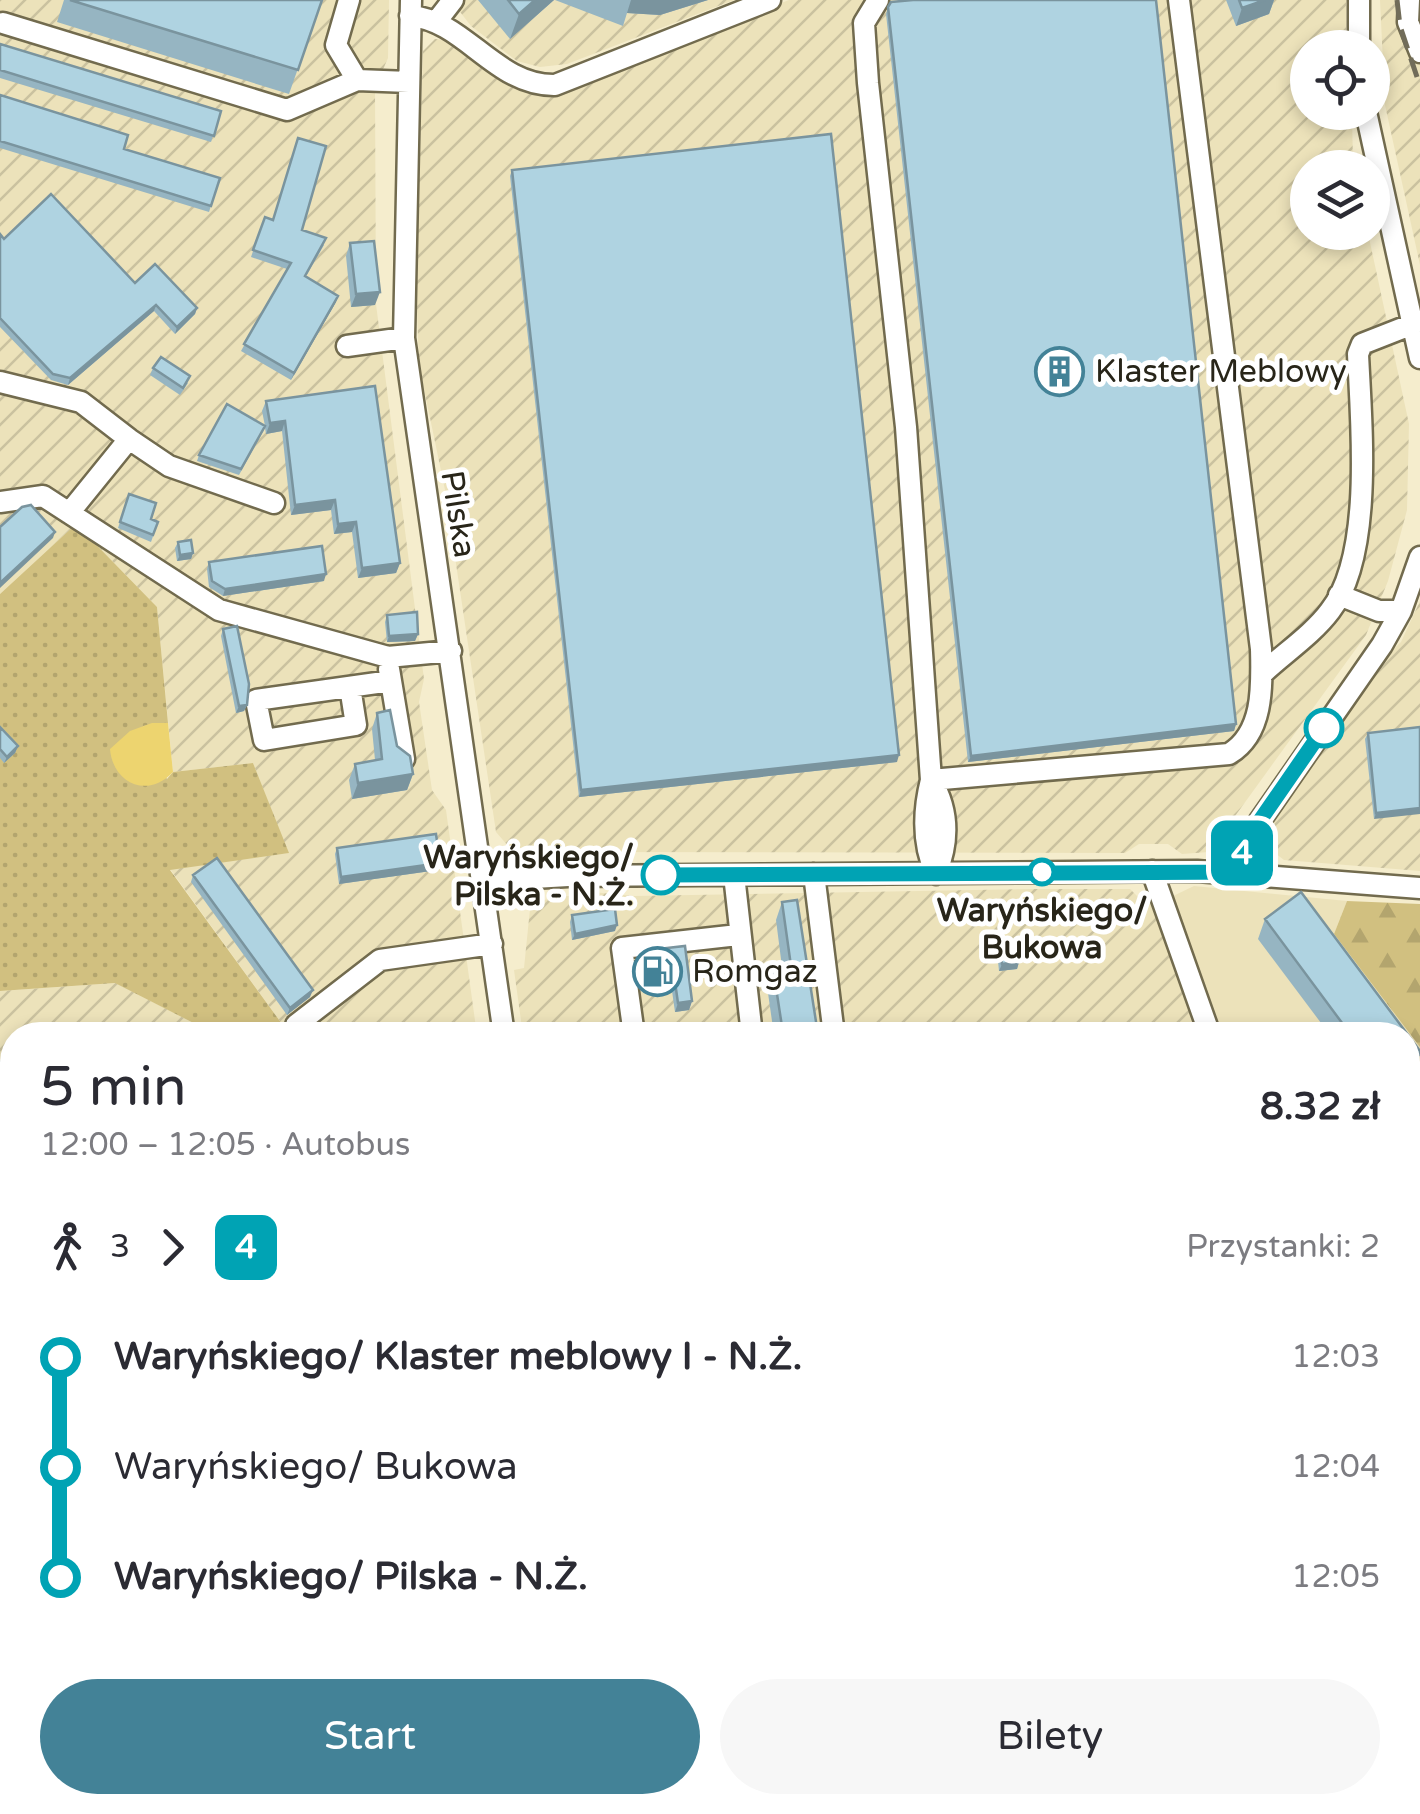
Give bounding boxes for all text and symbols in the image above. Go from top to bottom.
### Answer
map controls [1290,30,1390,250]
button: locate [1290,30,1390,130]
button: layers [1290,150,1390,250]
building icon: Klaster Meblowy [1034,345,1086,397]
place label: Klaster Meblowy [1095,353,1347,391]
street label: Pilska [432,468,484,560]
unlabelled marker [1305,709,1343,747]
line badge: 4 [1210,820,1274,886]
text: 4 [1231,832,1253,874]
place label: Waryńskiego/ Pilska - N.Ż. [423,839,634,914]
marker: Waryńskiego/ Pilska - N.Ż. [642,856,680,894]
marker: Waryńskiego/ Bukowa [1029,859,1055,885]
place label: Waryńskiego/ Bukowa [937,892,1147,967]
fuel station icon: Romgaz [631,945,683,997]
place label: Romgaz [692,953,818,991]
text: 5 min [40,1055,187,1121]
text: 8.32 zł [1260,1084,1380,1130]
text: 12:00 – 12:05 · Autobus [40,1126,410,1164]
icon: walk [40,1220,95,1275]
icon: forward [145,1220,200,1275]
text: 4 [235,1226,257,1268]
text: 3 [110,1228,130,1266]
text: Przystanki: 2 [1186,1228,1380,1266]
text: Waryńskiego/ Klaster meblowy I - N.Ż. [114,1334,802,1380]
text: 12:03 [1291,1338,1380,1376]
text: Waryńskiego/ Bukowa [114,1444,518,1490]
text: 12:04 [1291,1448,1380,1486]
text: Waryńskiego/ Pilska - N.Ż. [114,1554,588,1600]
text: 12:05 [1291,1558,1380,1596]
button: Start [40,1679,700,1794]
button: Bilety [720,1679,1380,1794]

